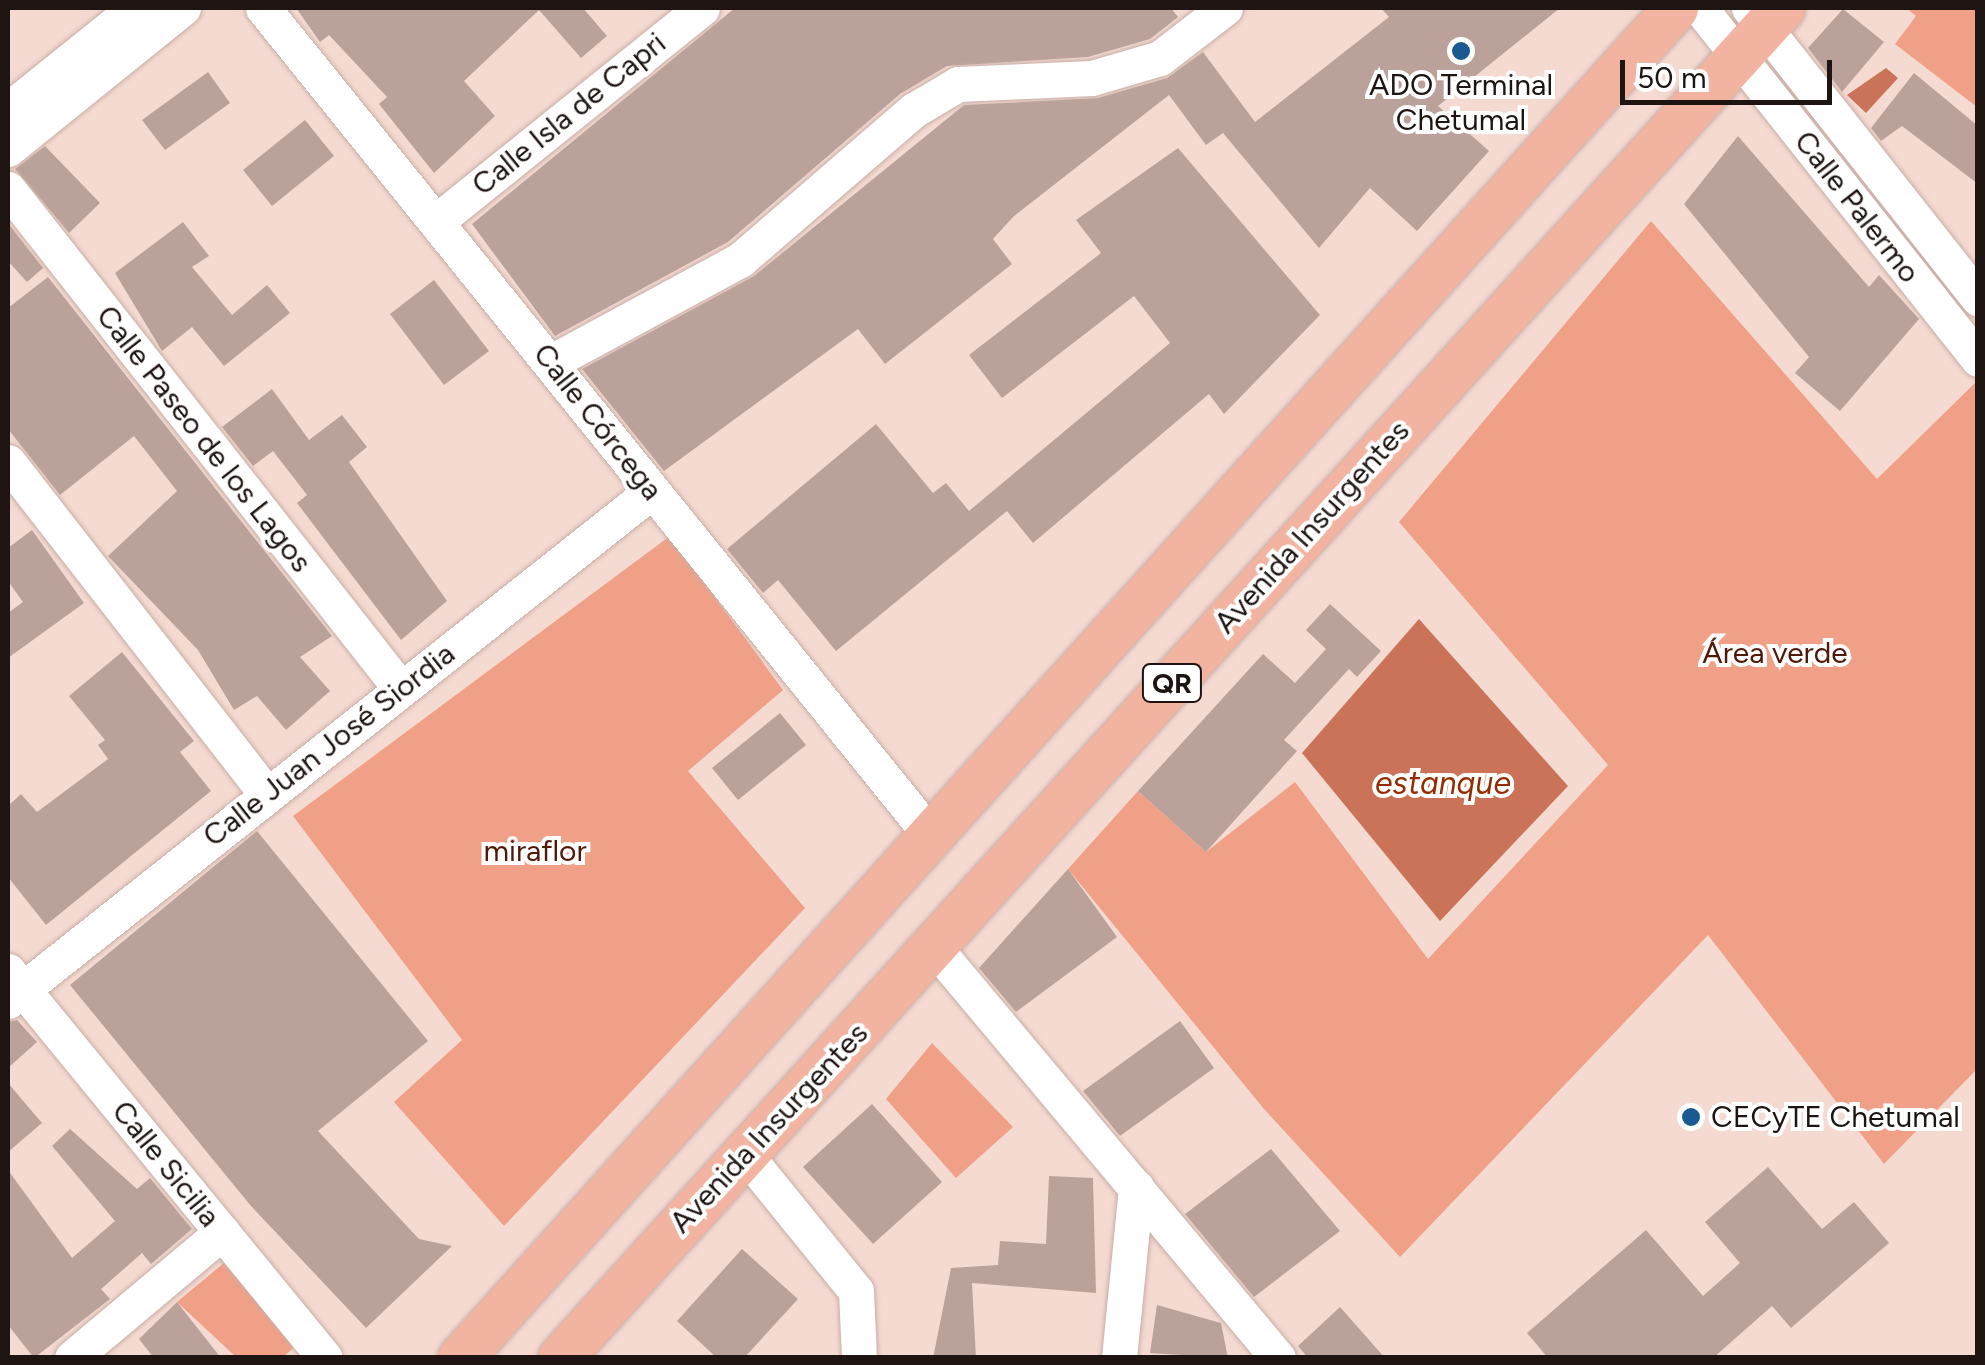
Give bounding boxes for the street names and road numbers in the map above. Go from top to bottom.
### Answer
street label: Calle Isla de Capri [465,25,673,203]
street label: Calle Palermo [1787,124,1927,290]
street label: Calle Paseo de los Lagos [89,299,319,579]
street label: Calle Córcega [526,337,670,507]
street label: Avenida Insurgentes [1207,413,1417,641]
street label: Calle Juan José Siordia [196,636,462,854]
road number: QR [1140,660,1204,706]
street label: Avenida Insurgentes [663,1016,875,1240]
street label: Calle Sicilia [104,1094,228,1234]

